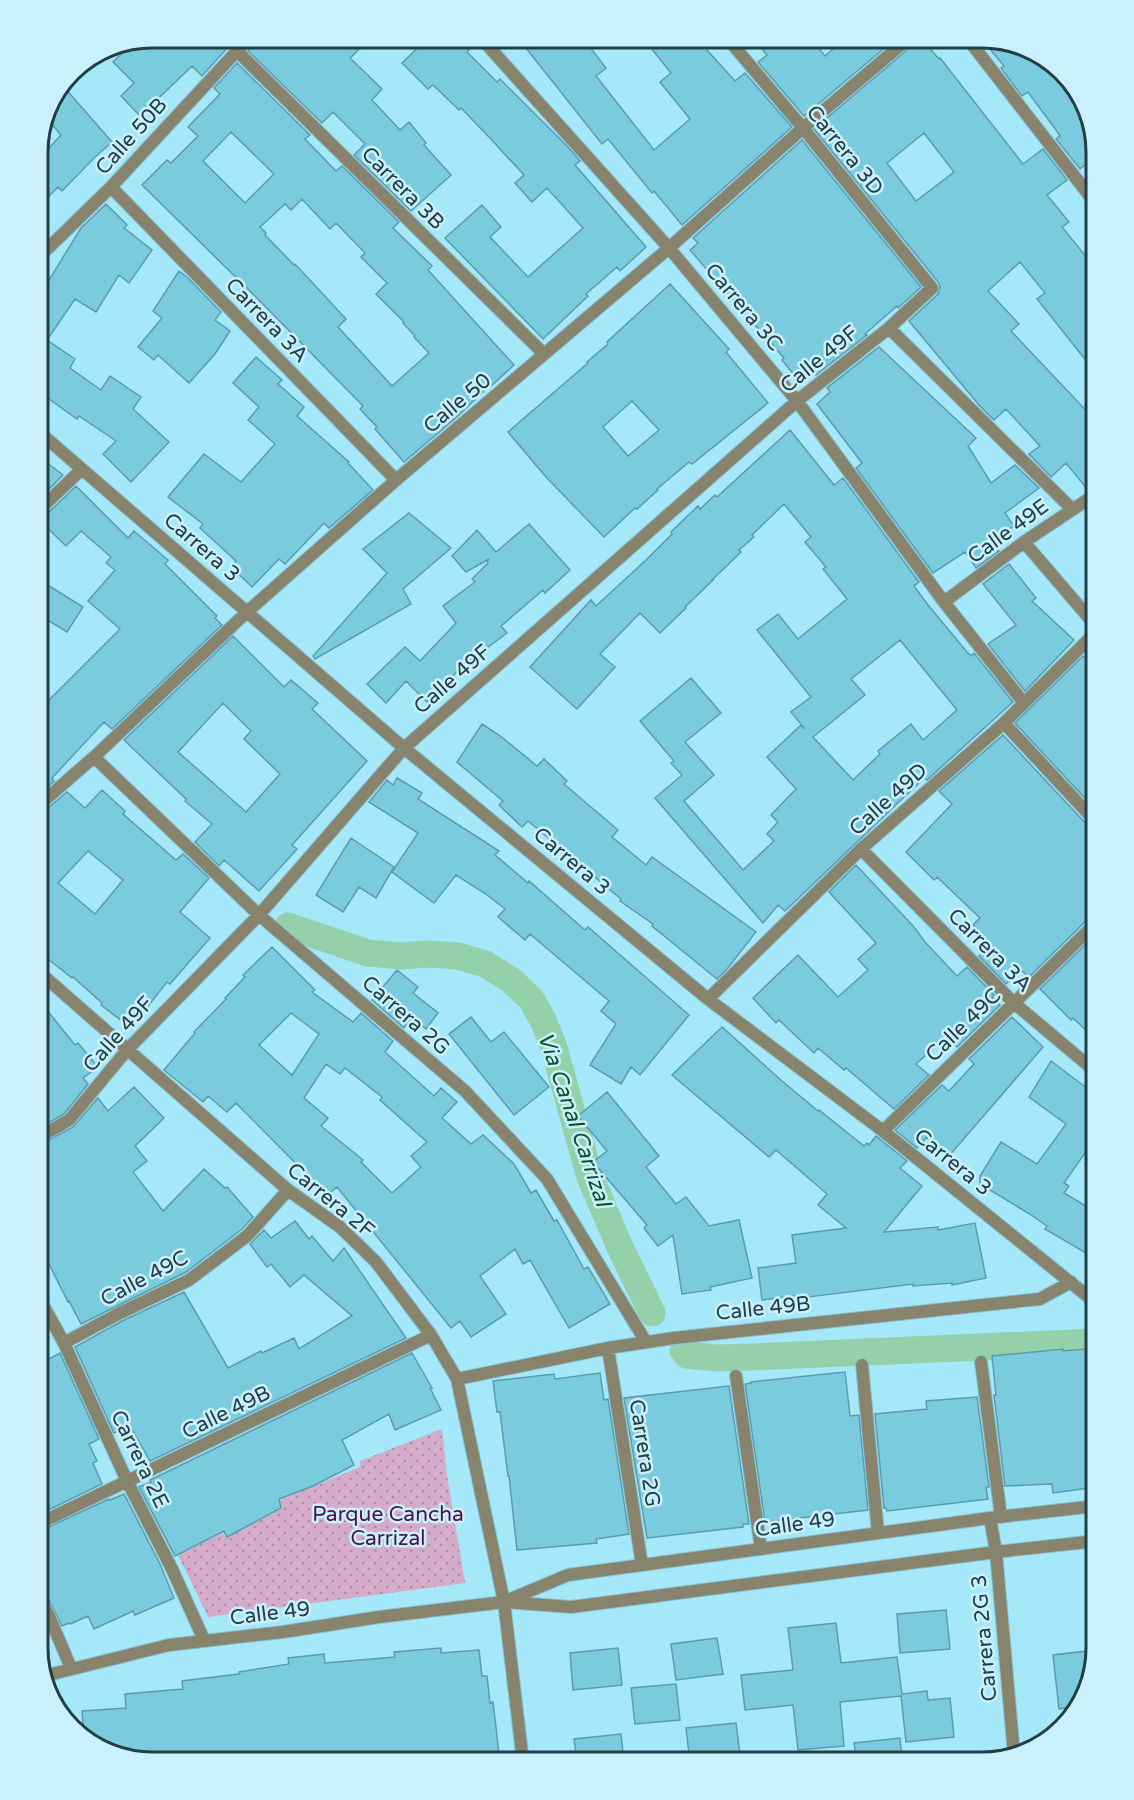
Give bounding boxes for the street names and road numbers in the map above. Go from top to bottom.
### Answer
street label: Calle 50B [90,93,172,180]
street label: Carrera 3D [801,100,888,200]
street label: Carrera 3B [356,142,449,235]
street label: Carrera 3C [700,258,788,356]
street label: Carrera 3A [220,273,313,368]
street label: Calle 49F [775,320,864,398]
street label: Calle 50 [418,368,496,439]
street label: Calle 49E [963,494,1054,569]
street label: Carrera 3 [159,508,245,587]
street label: Calle 49F [409,639,496,719]
street label: Calle 49D [844,758,933,841]
street label: Carrera 3 [528,822,615,901]
street label: Carrera 3A [943,903,1037,997]
street label: Carrera 2G [357,970,455,1060]
street label: Calle 49C [920,983,1006,1067]
street label: Calle 49F [78,991,159,1077]
street label: Carrera 3 [909,1124,997,1201]
street label: Carrera 2F [282,1158,380,1243]
street label: Calle 49C [96,1245,192,1312]
street label: Calle 49B [714,1291,812,1326]
street label: Calle 49B [178,1380,274,1445]
street label: Carrera 2G [624,1398,665,1509]
street label: Carrera 2E [105,1406,174,1512]
street label: Calle 49 [753,1507,837,1542]
street label: Carrera 2G 3 [967,1574,1002,1702]
street label: Calle 49 [229,1596,312,1631]

